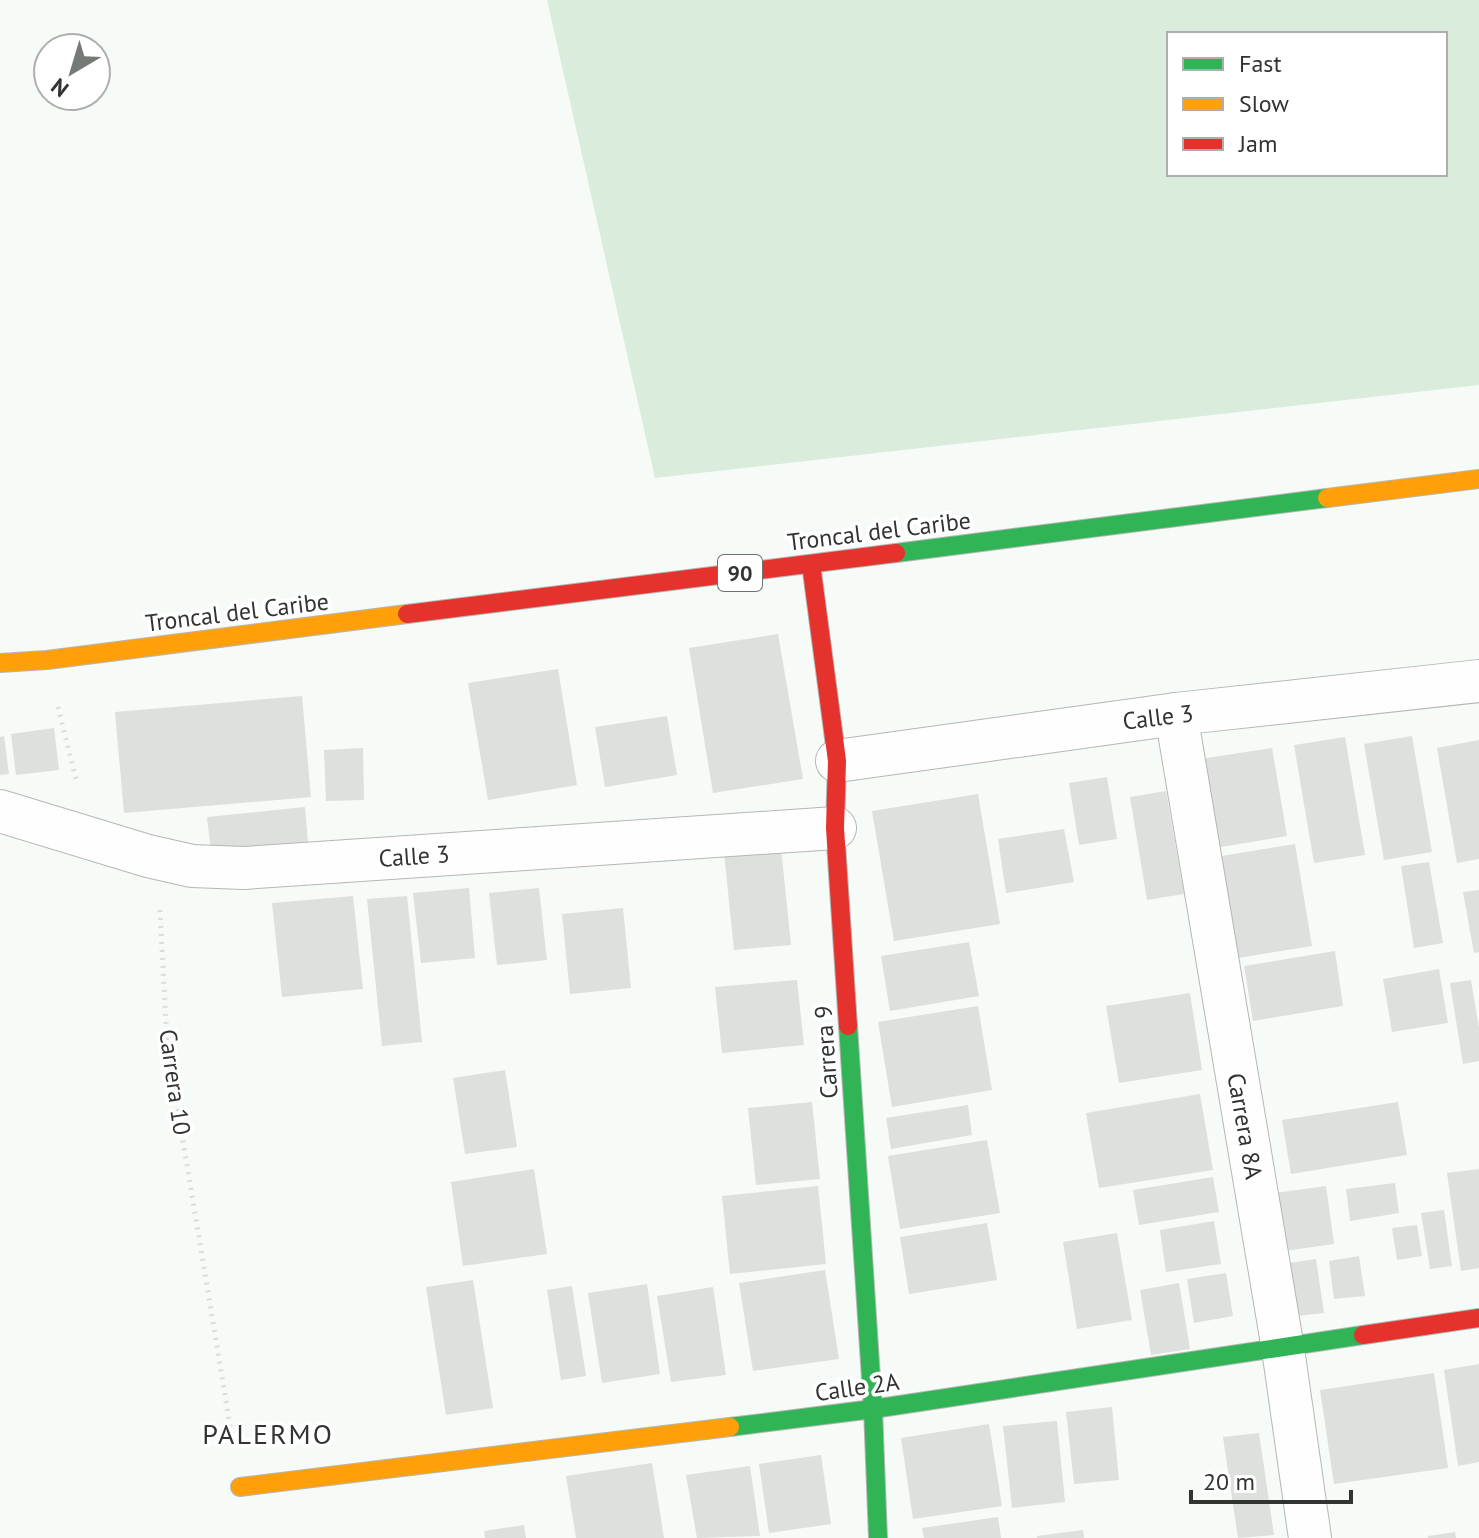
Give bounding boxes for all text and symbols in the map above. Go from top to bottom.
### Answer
north arrow [32,32,112,112]
legend [1167,32,1447,176]
text: Fast [1239,48,1282,79]
text: N [45,72,74,103]
text: Slow [1239,88,1289,119]
text: Jam [1238,128,1277,159]
street label: Troncal del Caribe [786,504,972,558]
road number: 90 [718,555,762,591]
street label: Troncal del Caribe [144,585,330,639]
street label: Calle 3 [1121,697,1195,737]
street label: Calle 3 [378,838,450,874]
street label: Carrera 9 [807,1004,845,1100]
street label: Carrera 10 [152,1027,198,1137]
street label: Carrera 8A [1220,1070,1270,1182]
street label: Calle 2A [813,1366,901,1408]
district label: PALERMO [202,1415,334,1452]
scale bar [1191,1454,1351,1504]
text: 20 m [1203,1466,1255,1497]

